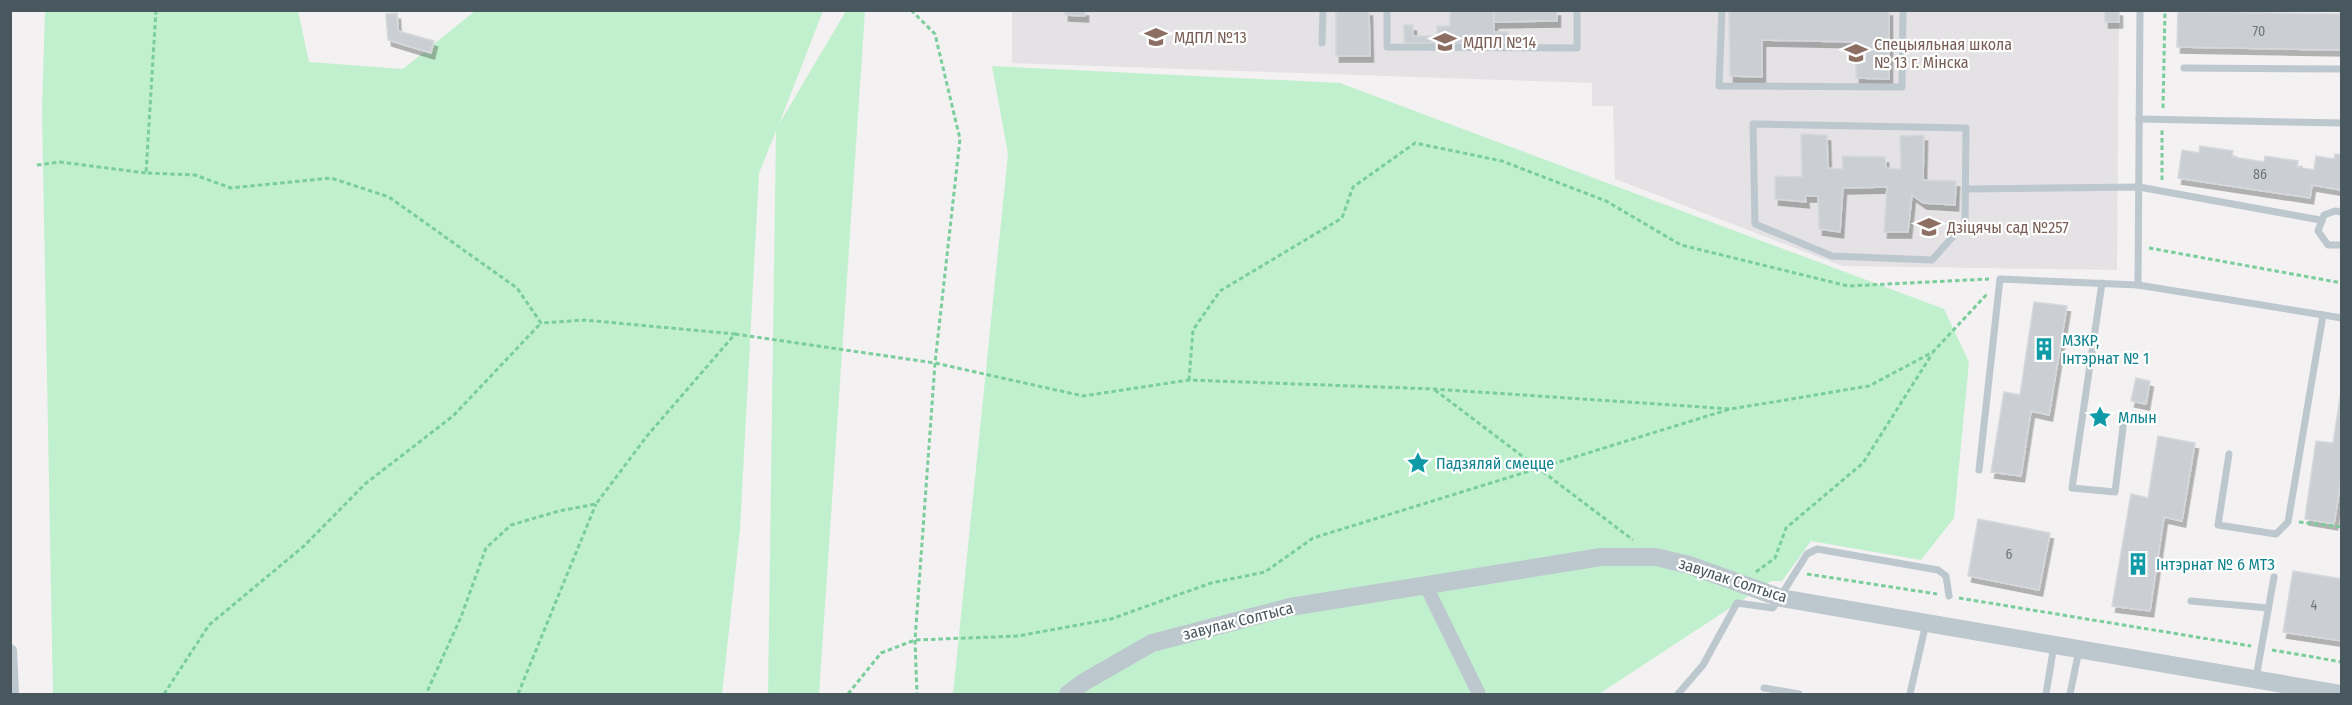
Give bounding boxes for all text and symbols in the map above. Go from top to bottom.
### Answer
house number: 70 [2253,23,2265,40]
school or university icon: МДПЛ №13 [1143,24,1169,50]
place label: МДПЛ №13 [1174,28,1247,47]
school or university icon: МДПЛ №14 [1432,29,1458,55]
place label: МДПЛ №14 [1463,33,1536,52]
place label: Спецыяльная школа № 13 г. Мінска [1874,35,2012,72]
school or university icon: Спецыяльная школа № 13 г. Мінска [1843,40,1869,66]
house number: 86 [2253,166,2267,183]
school or university icon: Дзіцячы сад №257 [1916,214,1942,240]
place label: Дзіцячы сад №257 [1946,218,2069,237]
place label: МЗКР, Інтэрнат № 1 [2062,331,2149,368]
building icon: МЗКР, Інтэрнат № 1 [2031,336,2057,362]
place icon: Млын [2087,404,2113,430]
place label: Млын [2118,408,2157,427]
place icon: Падзяляй смецце [1405,450,1431,476]
place label: Падзяляй смецце [1436,454,1554,473]
house number: 6 [2006,546,2013,563]
building icon: Інтэрнат № 6 МТЗ [2125,551,2151,577]
street label: завулак Солтыса [1676,554,1790,607]
place label: Інтэрнат № 6 МТЗ [2156,555,2275,574]
house number: 4 [2311,597,2318,614]
street label: завулак Солтыса [1181,598,1295,644]

